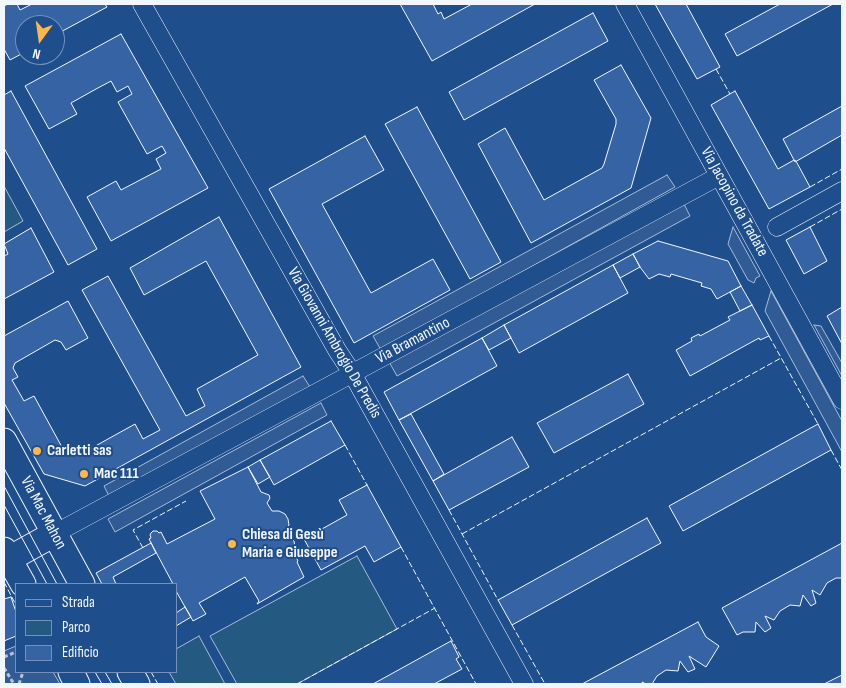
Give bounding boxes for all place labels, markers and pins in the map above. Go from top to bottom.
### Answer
place label: Carletti sas [47,441,112,461]
marker: Carletti sas [31,445,43,457]
place label: Mac 111 [94,464,139,484]
marker: Mac 111 [78,468,90,480]
place label: Chiesa di Gesù Maria e Giuseppe [242,525,338,563]
marker: Chiesa di Gesù Maria e Giuseppe [226,538,238,550]

